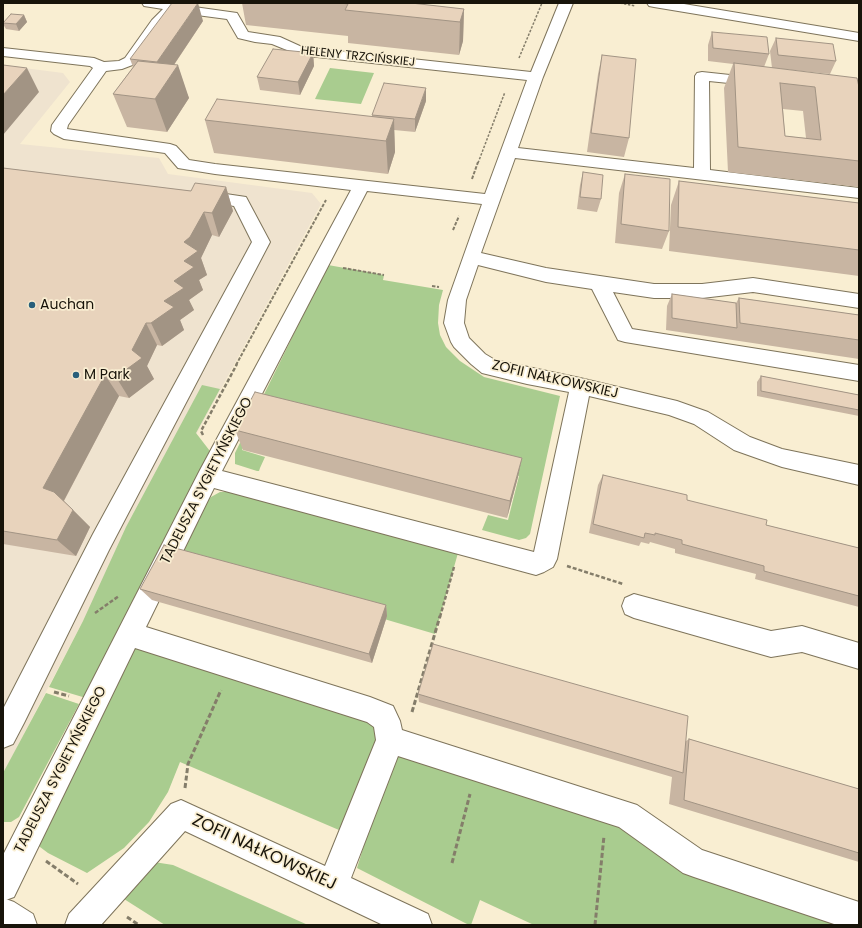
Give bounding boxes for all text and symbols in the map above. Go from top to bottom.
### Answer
street label: HELENY TRZCIŃSKIEJ [300,44,416,70]
place label: Auchan [40,297,94,313]
marker: Auchan [27,300,37,310]
street label: ZOFII NAŁKOWSKIEJ [490,357,620,403]
place label: M Park [84,367,130,383]
marker: M Park [71,370,81,380]
street label: TADEUSZA SYGIETYŃSKIEGO [157,395,257,567]
street label: TADEUSZA SYGIETYŃSKIEGO [11,684,111,856]
street label: ZOFII NAŁKOWSKIEJ [189,811,339,895]

